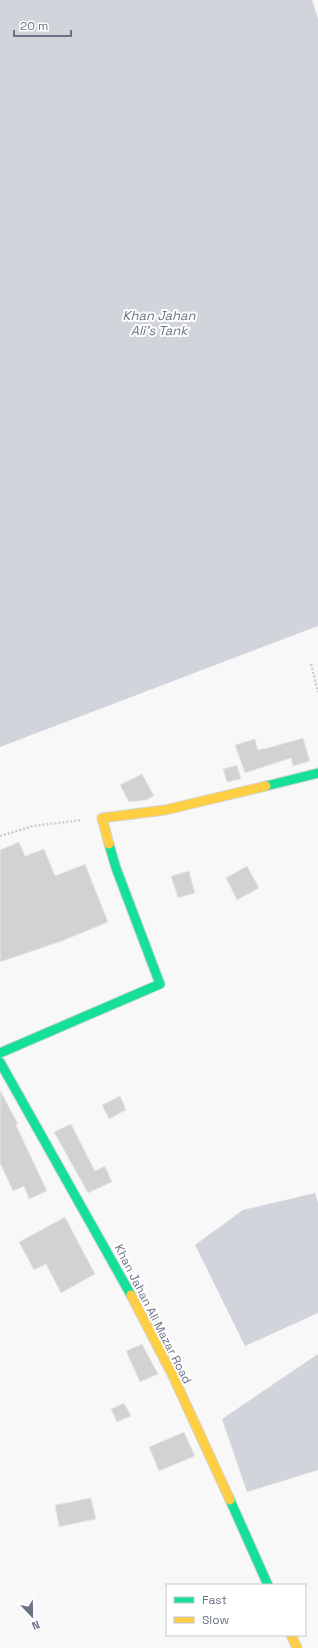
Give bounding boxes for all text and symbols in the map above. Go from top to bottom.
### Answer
scale bar [14,12,71,38]
text: 20 m [20,18,48,34]
water label: Khan Jahan Ali's Tank [123,307,197,339]
street label: Khan Jahan Ali Mazar Road [111,1242,195,1386]
legend [166,1584,306,1636]
text: Fast [202,1592,227,1608]
north arrow [12,1596,52,1636]
text: Slow [202,1612,229,1628]
text: N [30,1617,42,1633]

